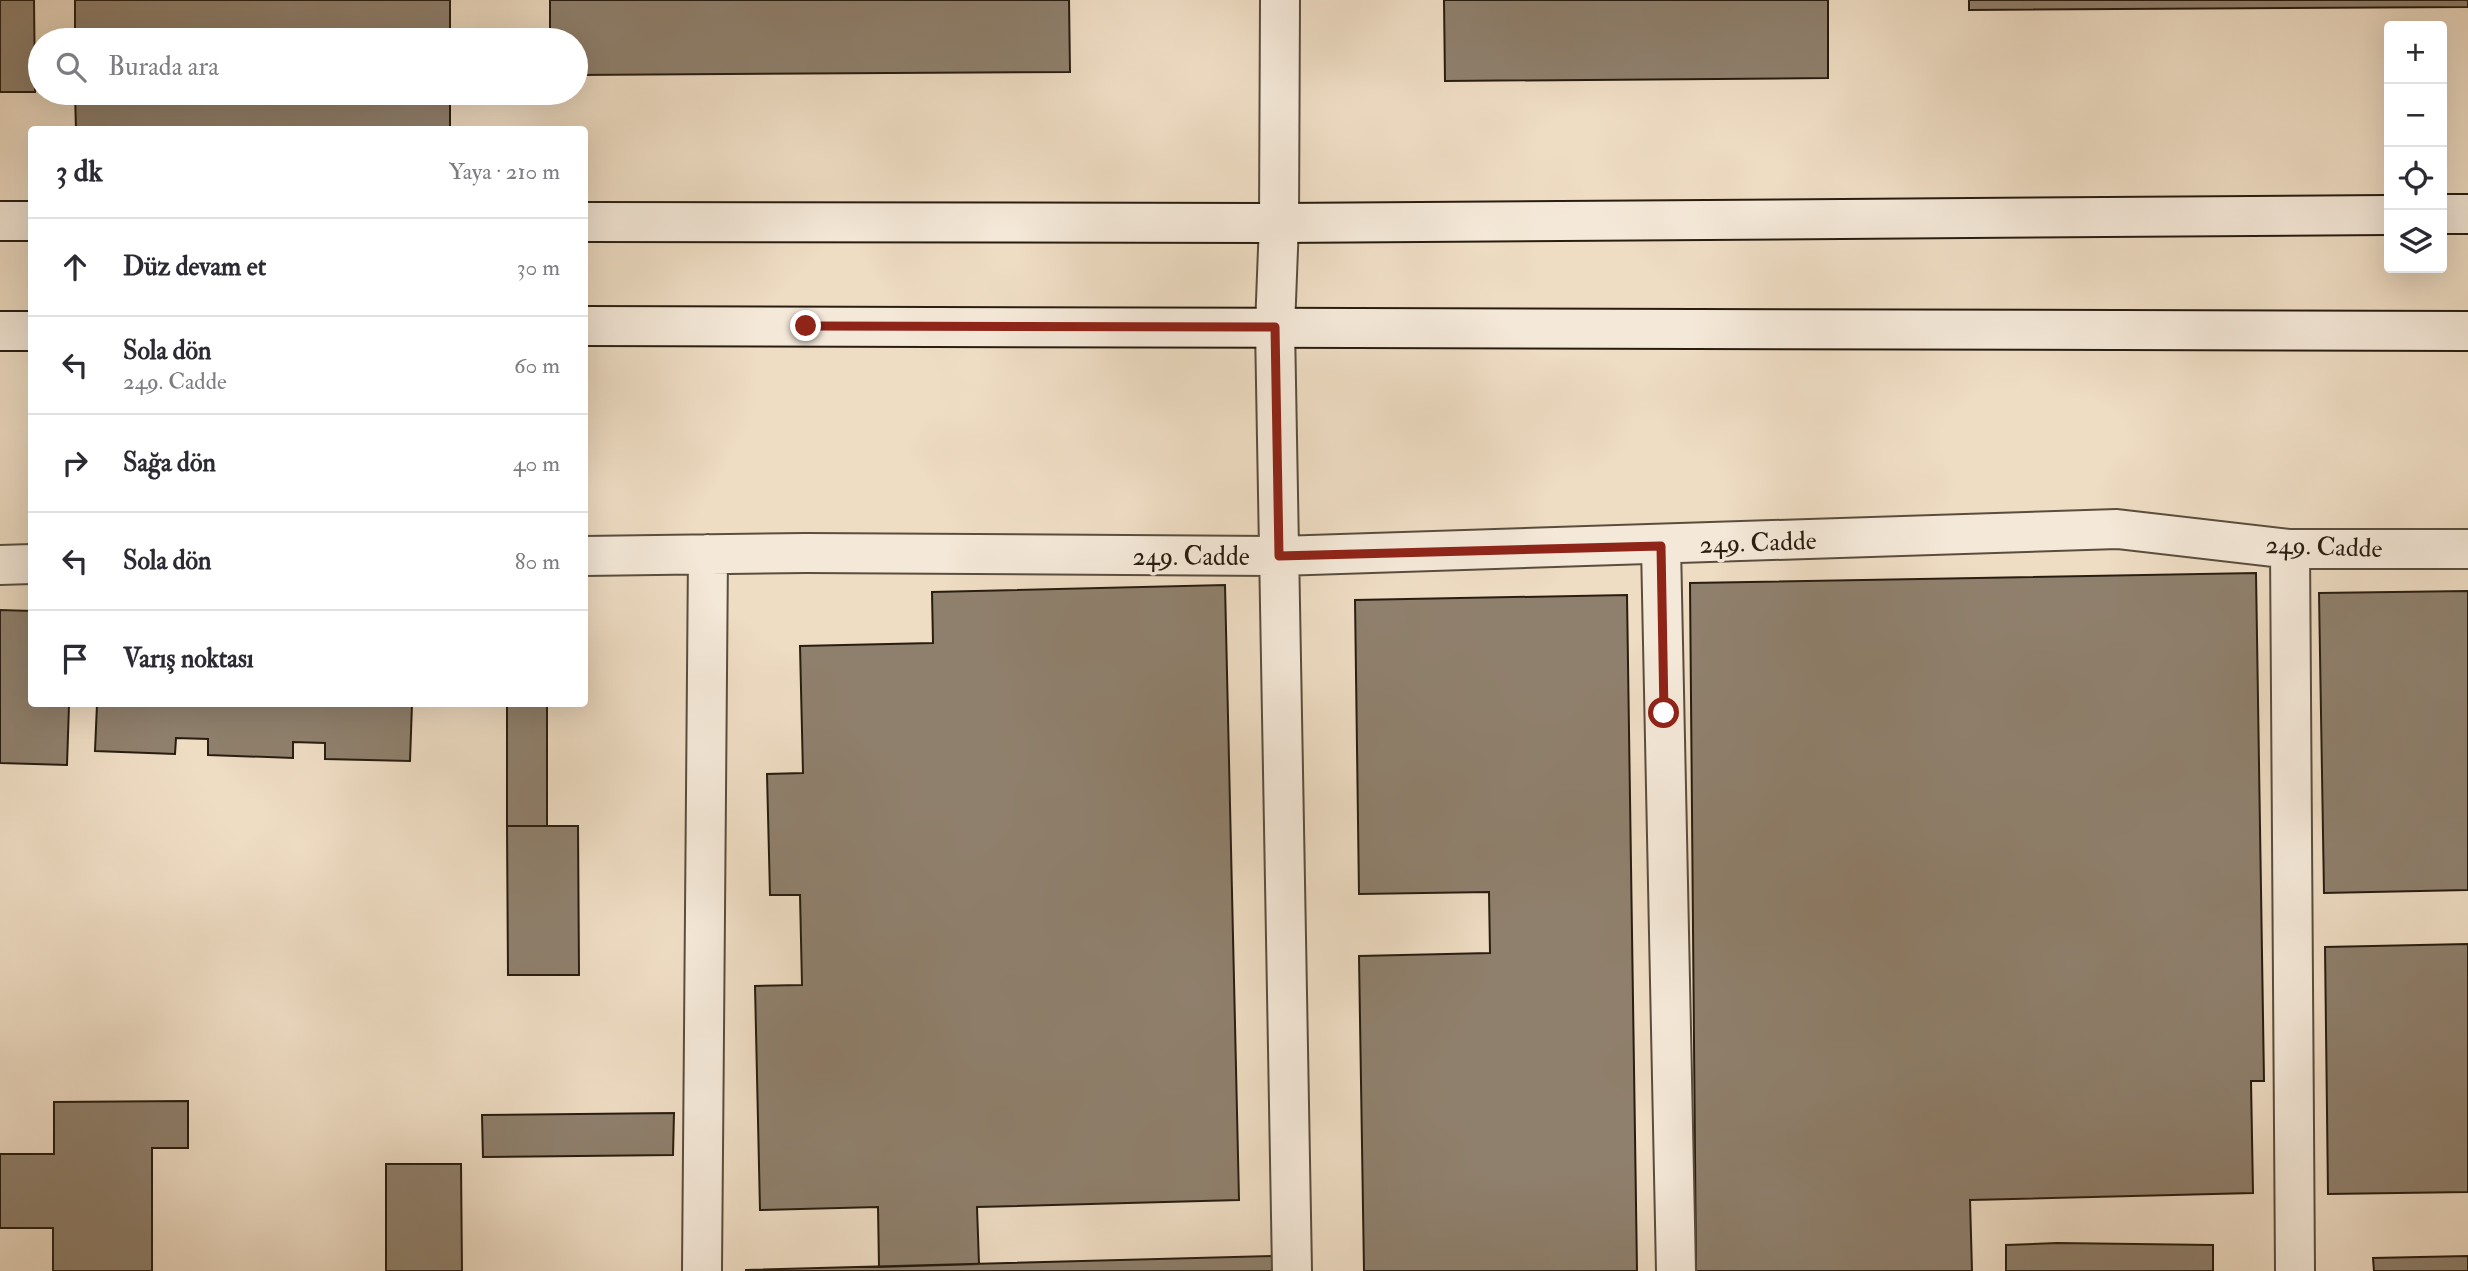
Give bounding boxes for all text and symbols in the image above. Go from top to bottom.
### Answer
map controls [2384,21,2447,273]
button: + [2384,21,2447,84]
search box [28,28,588,105]
icon: search [52,48,90,86]
text: Burada ara [108,51,219,83]
button: − [2384,84,2447,147]
button: locate [2384,147,2447,210]
text: 3 dk [56,153,103,190]
text: Yaya · 210 m [449,157,560,186]
button: layers [2384,210,2447,273]
icon: ahead [56,248,94,286]
text: Düz devam et [123,251,266,283]
text: 30 m [517,253,560,282]
route end [790,310,821,341]
text: Sola dön [123,335,211,367]
icon: left [56,346,94,384]
text: 60 m [514,351,560,380]
text: 249. Cadde [123,367,227,396]
icon: right [56,444,94,482]
text: Sağa dön [123,447,216,479]
text: 40 m [513,449,560,478]
street label: 249. Cadde [1699,525,1817,561]
street label: 249. Cadde [2265,529,2383,565]
street label: 249. Cadde [1132,541,1250,573]
icon: left [56,542,94,580]
text: Sola dön [123,545,211,577]
text: 80 m [515,547,560,576]
icon: arrive [56,640,94,678]
text: Varış noktası [123,643,254,675]
route start [1648,697,1679,728]

